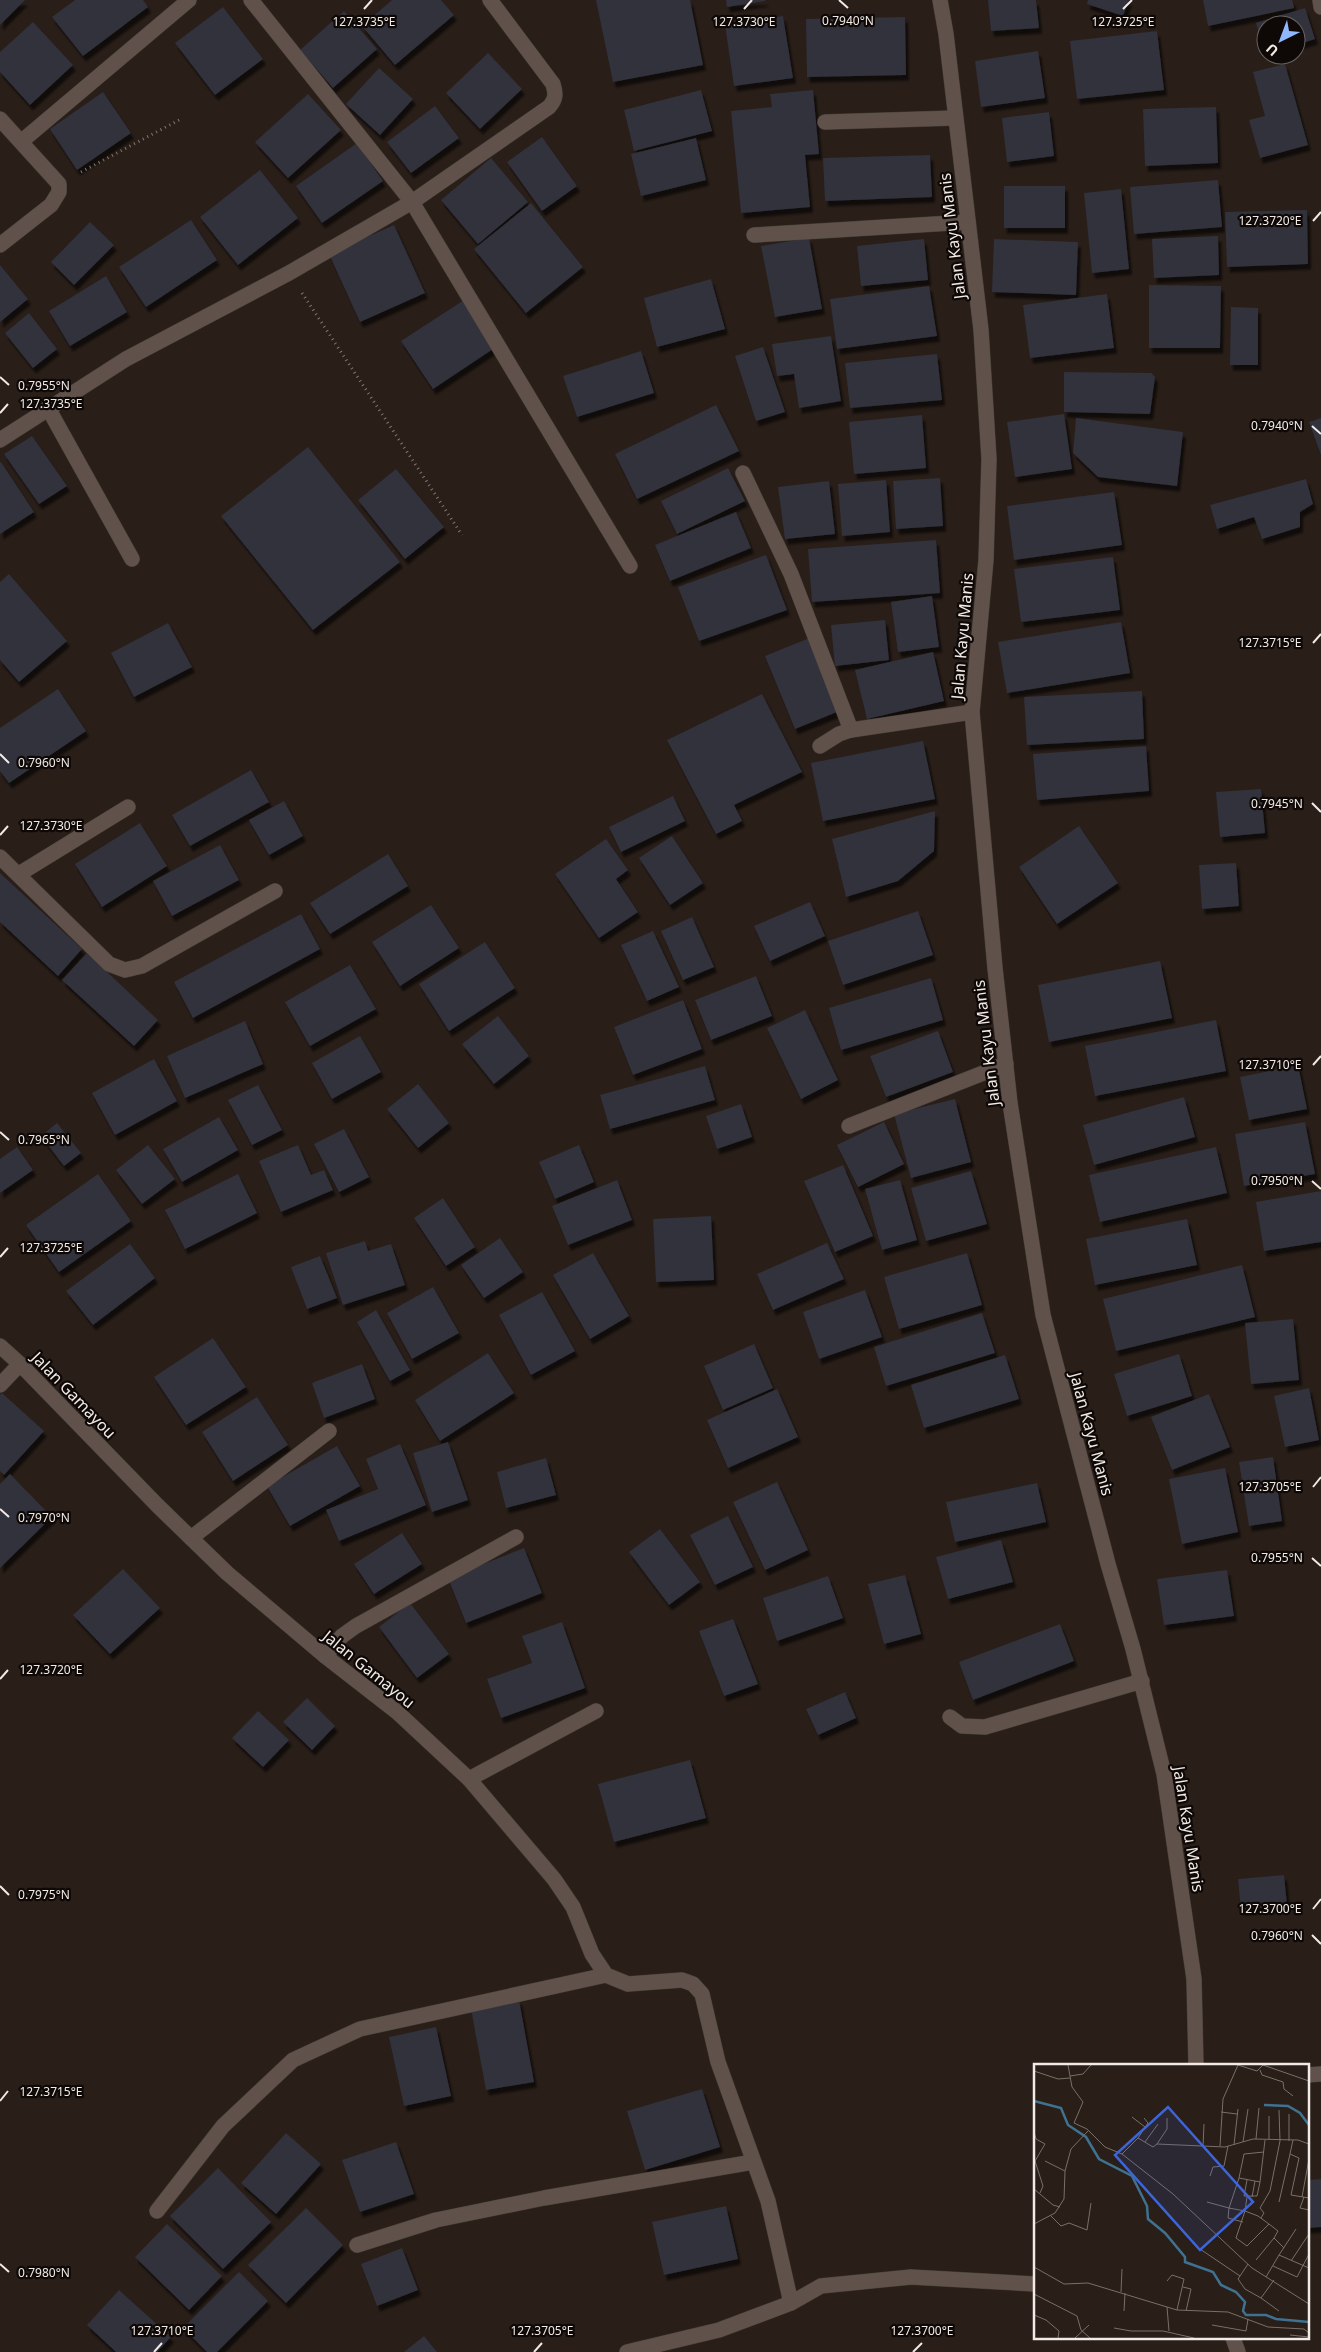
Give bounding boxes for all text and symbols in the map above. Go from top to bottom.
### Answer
text: 0.7940°N [822,12,874,29]
text: 127.3735°E [332,13,396,30]
text: 127.3730°E [712,13,776,30]
text: 127.3725°E [1091,13,1155,30]
north arrow [1256,15,1306,65]
text: U [1262,39,1282,61]
street label: Jalan Kayu Manis [933,172,971,302]
text: 127.3720°E [1238,212,1302,229]
text: 0.7955°N [18,377,70,394]
text: 127.3735°E [19,395,83,412]
text: 0.7940°N [1251,417,1303,434]
street label: Jalan Kayu Manis [945,572,978,702]
text: 127.3715°E [1238,634,1302,651]
text: 0.7960°N [18,754,70,771]
text: 0.7945°N [1251,795,1303,812]
text: 127.3730°E [19,817,83,834]
street label: Jalan Kayu Manis [967,979,1005,1109]
text: 127.3710°E [1238,1056,1302,1073]
text: 0.7965°N [18,1131,70,1148]
text: 0.7950°N [1251,1172,1303,1189]
text: 127.3725°E [19,1239,83,1256]
street label: Jalan Gamayou [26,1345,121,1443]
street label: Jalan Kayu Manis [1064,1368,1119,1498]
text: 127.3705°E [1238,1478,1302,1495]
text: 0.7970°N [18,1509,70,1526]
text: 0.7955°N [1251,1549,1303,1566]
street label: Jalan Gamayou [317,1624,420,1713]
text: 127.3720°E [19,1661,83,1678]
street label: Jalan Kayu Manis [1168,1763,1210,1893]
text: 0.7975°N [18,1886,70,1903]
text: 127.3700°E [1238,1900,1302,1917]
text: 0.7960°N [1251,1927,1303,1944]
inset map [1034,2064,1308,2340]
text: 127.3715°E [19,2083,83,2100]
text: 0.7980°N [18,2264,70,2281]
text: 127.3710°E [130,2322,194,2339]
text: 127.3705°E [510,2322,574,2339]
text: 127.3700°E [890,2322,954,2339]

